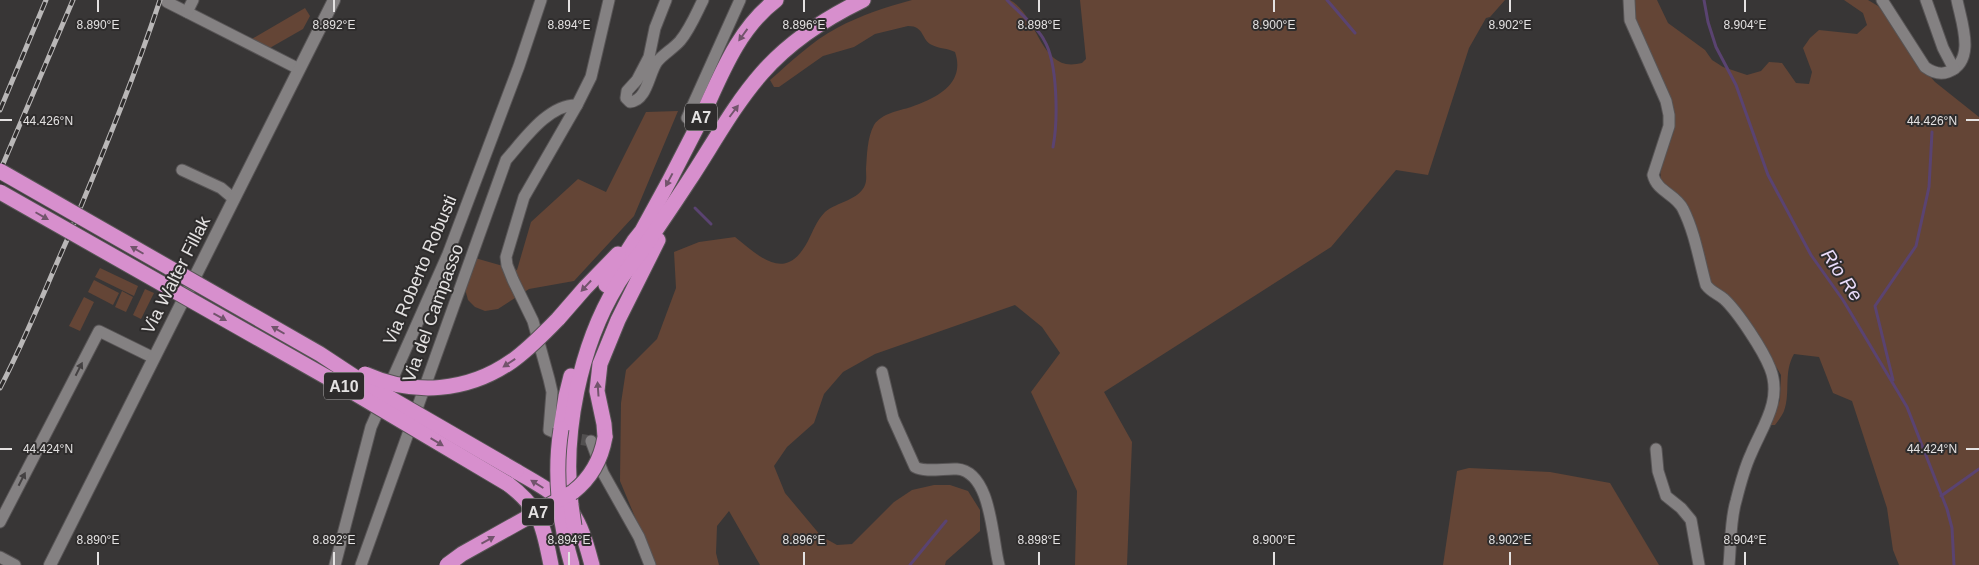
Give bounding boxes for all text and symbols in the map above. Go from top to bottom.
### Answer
text: 8.890°E [77,18,119,32]
text: 8.892°E [313,18,355,32]
text: 8.894°E [548,18,590,32]
text: 8.896°E [783,18,825,32]
text: 8.898°E [1018,18,1060,32]
text: 8.900°E [1253,18,1295,32]
text: 8.902°E [1489,18,1531,32]
text: 8.904°E [1724,18,1766,32]
one-way arrow [738,29,748,42]
road number: A7 [685,104,717,130]
one-way arrow [729,104,739,118]
text: 44.426°N [23,114,73,128]
text: 44.426°N [1907,114,1957,128]
one-way arrow [665,174,674,187]
street label: Via Roberto Robusti [379,192,461,348]
one-way arrow [36,212,49,221]
street label: Via Walter Fillak [138,212,215,337]
street label: Via del Campasso [399,241,467,385]
one-way arrow [131,245,144,254]
water label: Rio Re [1817,245,1867,305]
one-way arrow [581,280,592,293]
one-way arrow [212,313,227,321]
one-way arrow [272,326,285,335]
one-way arrow [502,358,515,368]
one-way arrow [75,362,83,376]
road number: A10 [324,372,364,400]
one-way arrow [594,381,602,397]
one-way arrow [430,437,443,446]
text: 44.424°N [23,442,73,456]
text: 44.424°N [1907,442,1957,456]
one-way arrow [18,472,26,486]
one-way arrow [531,480,544,489]
road number: A7 [522,498,554,526]
text: 8.890°E [77,533,119,547]
text: 8.892°E [313,533,355,547]
text: 8.894°E [548,533,590,547]
text: 8.896°E [783,533,825,547]
text: 8.898°E [1018,533,1060,547]
text: 8.900°E [1253,533,1295,547]
text: 8.902°E [1489,533,1531,547]
text: 8.904°E [1724,533,1766,547]
one-way arrow [481,536,496,544]

